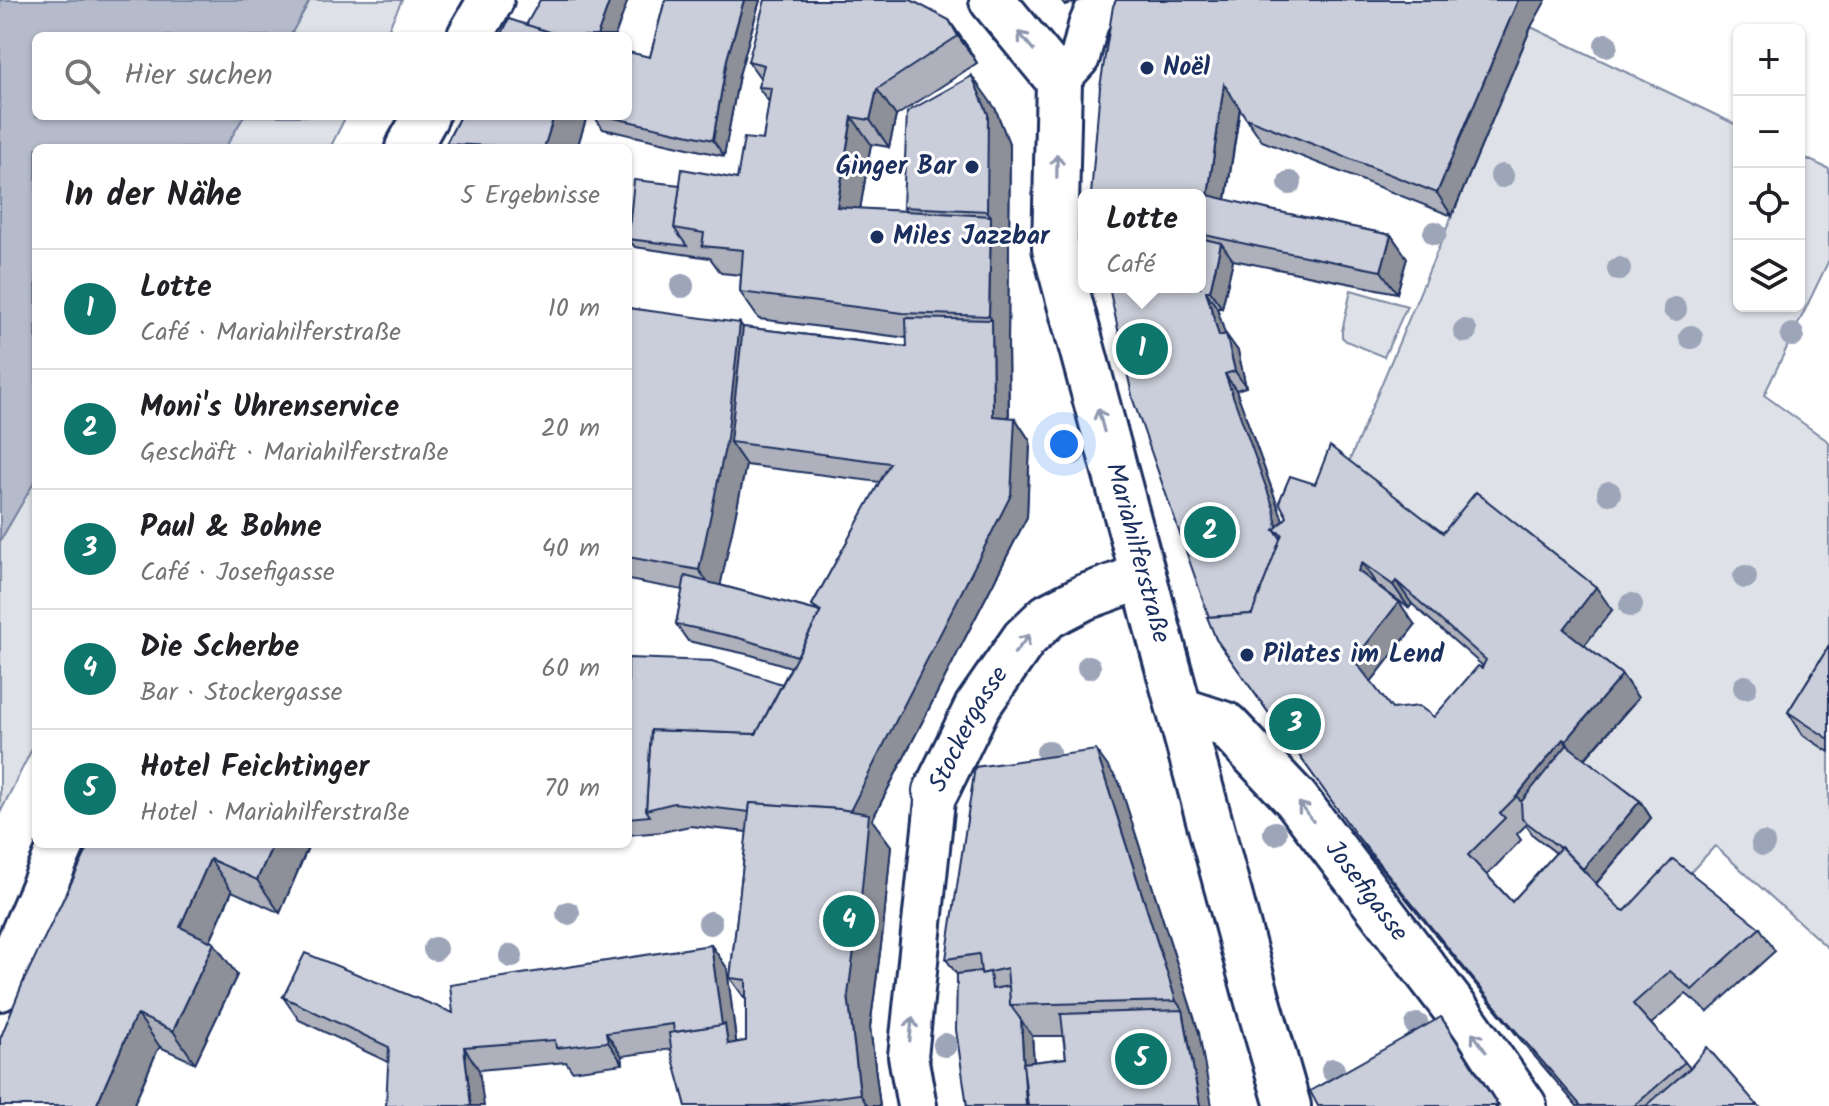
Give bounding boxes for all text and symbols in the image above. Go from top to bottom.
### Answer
map controls [1733,24,1805,312]
button: + [1733,24,1805,96]
one-way arrow [1017,31,1035,51]
search box [32,32,632,120]
place label: Noël [1163,47,1210,89]
text: Hier suchen [124,52,273,100]
icon: search [60,54,104,98]
marker: Noël [1138,59,1156,77]
button: − [1733,96,1805,168]
place label: Ginger Bar [836,146,958,188]
one-way arrow [1050,153,1065,180]
marker: Ginger Bar [963,158,981,176]
button: locate [1733,168,1805,240]
text: In der Nähe [64,169,242,223]
text: 5 Ergebnisse [460,175,600,217]
popup [1078,189,1206,293]
text: Lotte [1106,196,1178,244]
place label: Miles Jazzbar [893,216,1051,258]
marker: Miles Jazzbar [868,228,886,246]
button: layers [1733,240,1805,312]
text: Café [1106,244,1155,286]
text: Lotte [140,264,212,312]
text: 1 [86,288,94,330]
text: 10 m [548,288,600,330]
text: Café · Mariahilferstraße [140,312,401,354]
pin: 1 [1116,319,1168,379]
text: Moni's Uhrenservice [140,384,399,432]
one-way arrow [1093,407,1108,433]
text: 2 [82,408,98,450]
text: 20 m [541,408,600,450]
your location [1044,424,1084,464]
text: Geschäft · Mariahilferstraße [140,432,448,474]
street label: Mariahilferstraße [1093,458,1182,648]
pin: 2 [1184,502,1236,562]
text: Paul & Bohne [140,504,322,552]
text: 3 [83,528,97,570]
text: 40 m [542,528,600,570]
text: Café · Josefigasse [140,552,335,594]
text: Die Scherbe [140,624,299,672]
one-way arrow [1013,633,1031,654]
place label: Pilates im Lend [1263,634,1445,676]
marker: Pilates im Lend [1238,646,1256,664]
text: 4 [83,648,97,690]
text: 60 m [541,648,600,690]
street label: Stockergasse [918,657,1020,799]
text: Bar · Stockergasse [140,672,343,714]
pin: 3 [1269,694,1321,754]
text: Hotel Feichtinger [140,744,369,792]
text: 5 [83,768,97,810]
text: 70 m [544,768,600,810]
text: Hotel · Mariahilferstraße [140,792,409,834]
one-way arrow [1298,802,1315,823]
street label: Josefigasse [1313,831,1419,951]
pin: 4 [823,891,875,951]
one-way arrow [904,1016,919,1043]
pin: 5 [1115,1029,1167,1089]
one-way arrow [1471,1032,1487,1054]

